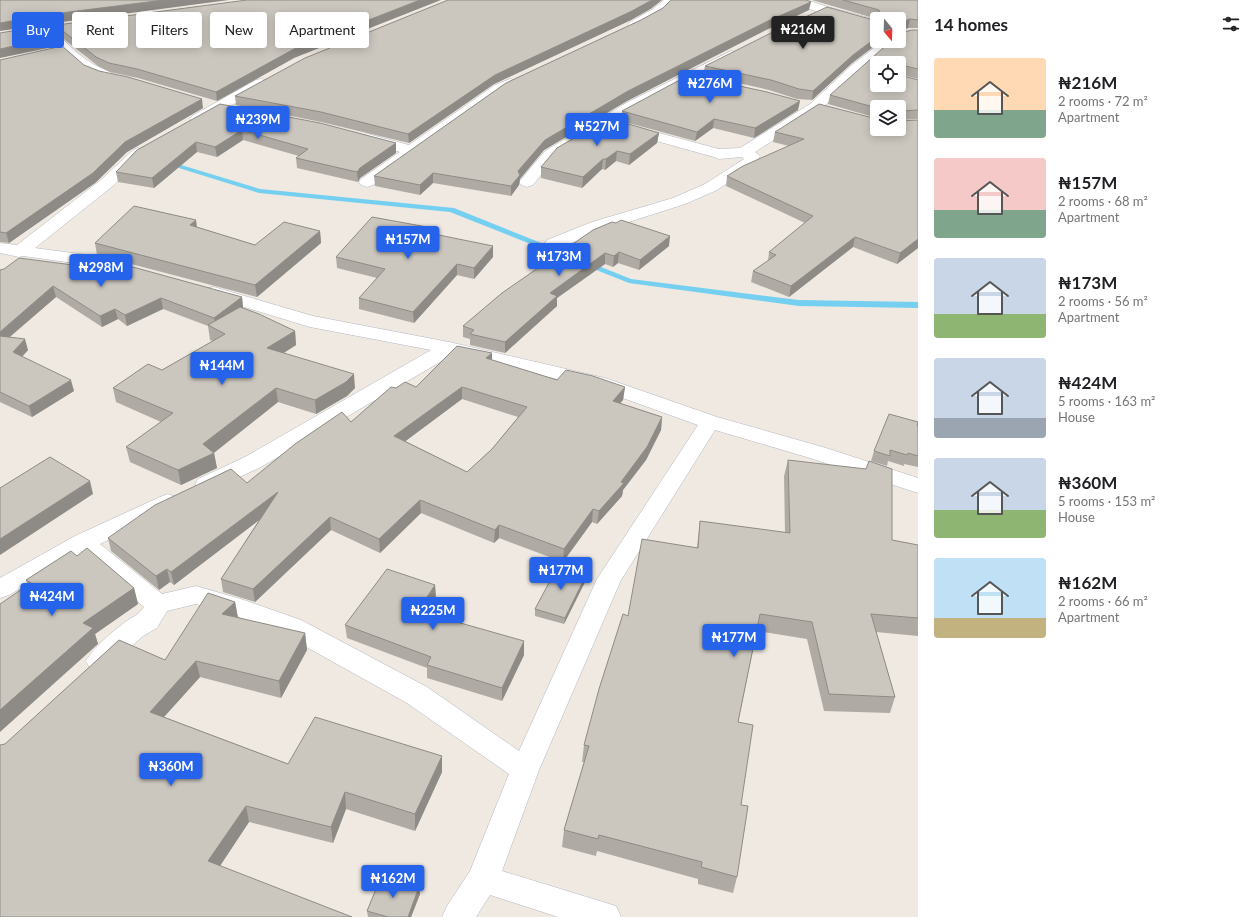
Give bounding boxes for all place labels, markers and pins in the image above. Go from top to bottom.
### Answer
pin: ₦216M [775,16,831,50]
pin: ₦276M [682,70,738,104]
pin: ₦239M [230,106,286,140]
pin: ₦527M [569,113,625,147]
pin: ₦157M [380,226,436,260]
pin: ₦173M [531,243,587,277]
pin: ₦298M [73,254,129,288]
pin: ₦144M [194,352,250,386]
pin: ₦177M [533,557,589,591]
pin: ₦424M [24,583,80,617]
pin: ₦225M [405,597,461,631]
pin: ₦177M [706,624,762,658]
pin: ₦360M [143,753,199,787]
pin: ₦162M [365,865,421,899]

